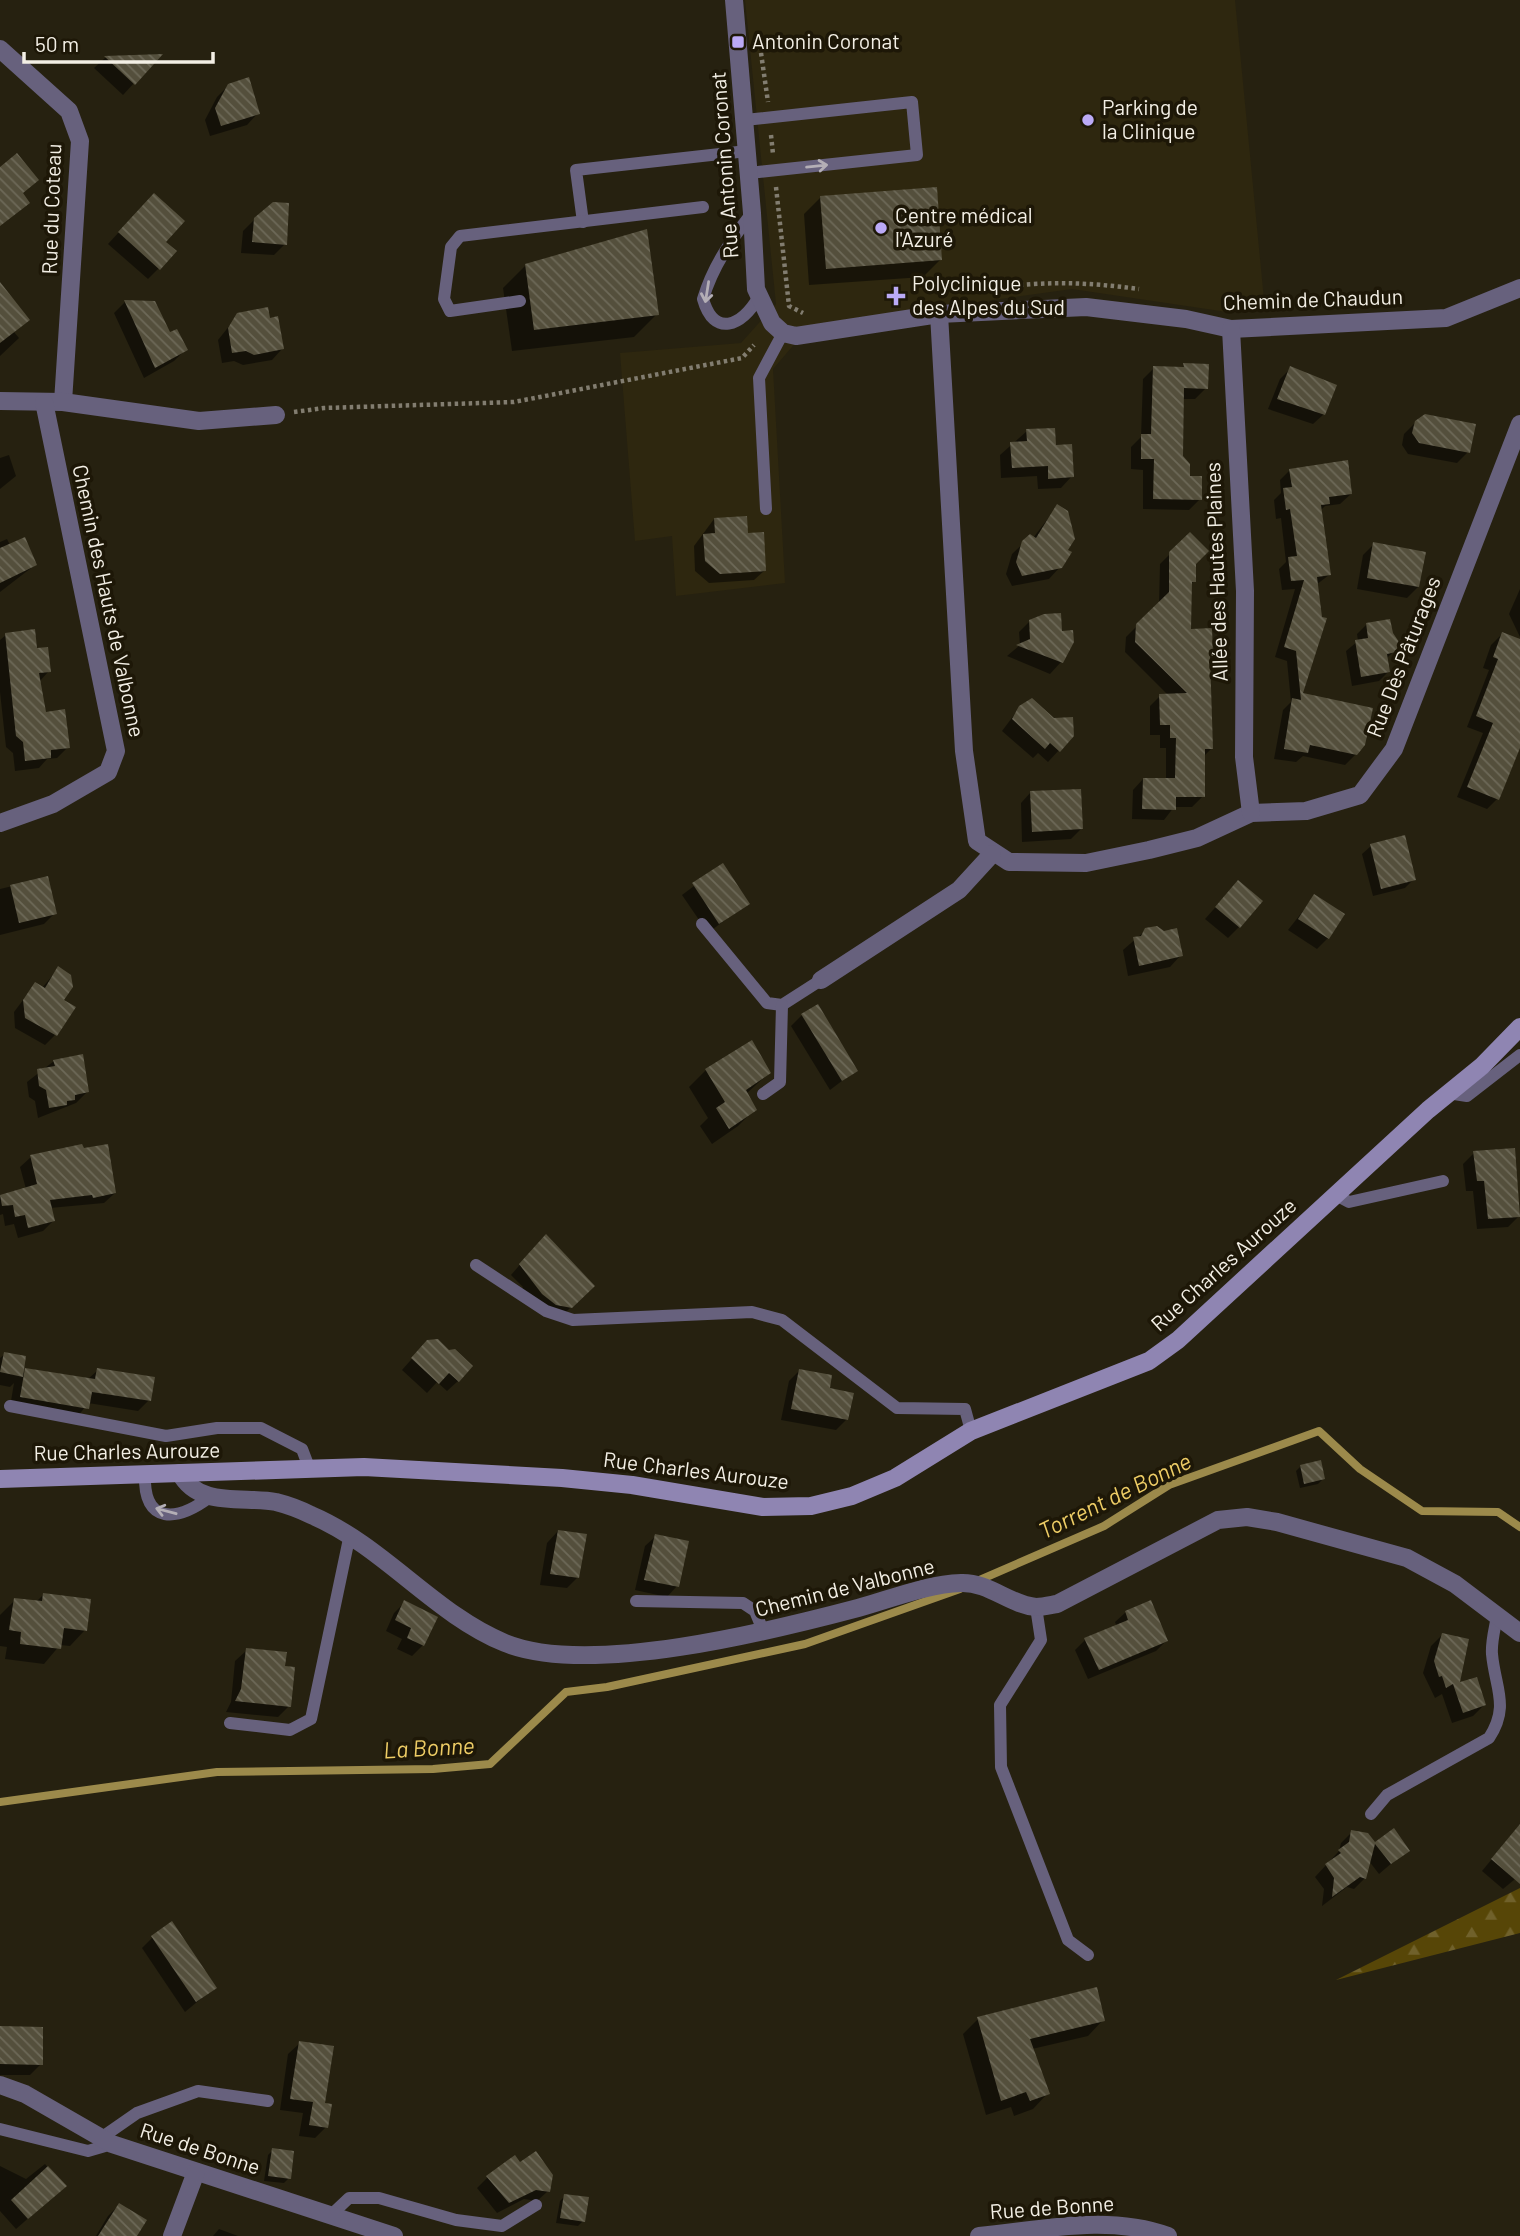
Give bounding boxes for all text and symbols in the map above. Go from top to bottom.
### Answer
scale bar [24,21,214,65]
place label: Antonin Coronat [752,28,900,53]
text: 50 m [35,31,79,56]
marker: Antonin Coronat [730,34,746,50]
street label: Rue Antonin Coronat [705,71,743,259]
place label: Parking de la Clinique [1102,94,1198,143]
marker: Parking de la Clinique [1080,112,1096,128]
street label: Rue du Coteau [36,143,65,275]
one-way arrow [805,159,828,172]
place label: Centre médical l'Azuré [895,202,1033,251]
marker: Centre médical l'Azuré [873,220,889,236]
place label: Polyclinique des Alpes du Sud [912,270,1065,319]
one-way arrow [700,280,713,303]
street label: Chemin de Chaudun [1222,283,1403,314]
marker: Polyclinique des Alpes du Sud [886,286,906,306]
street label: Chemin des Hauts de Valbonne [68,462,151,739]
street label: Allée des Hautes Plaines [1199,462,1232,682]
street label: Rue Dès Pâturages [1360,572,1445,741]
street label: Rue Charles Aurouze [1145,1192,1301,1336]
street label: Rue Charles Aurouze [33,1436,221,1465]
street label: Rue Charles Aurouze [602,1446,790,1493]
water label: Torrent de Bonne [1034,1446,1195,1544]
one-way arrow [155,1504,178,1517]
street label: Chemin de Valbonne [753,1552,937,1621]
water label: La Bonne [383,1731,475,1763]
street label: Rue de Bonne [137,2116,264,2179]
street label: Rue de Bonne [989,2190,1115,2223]

